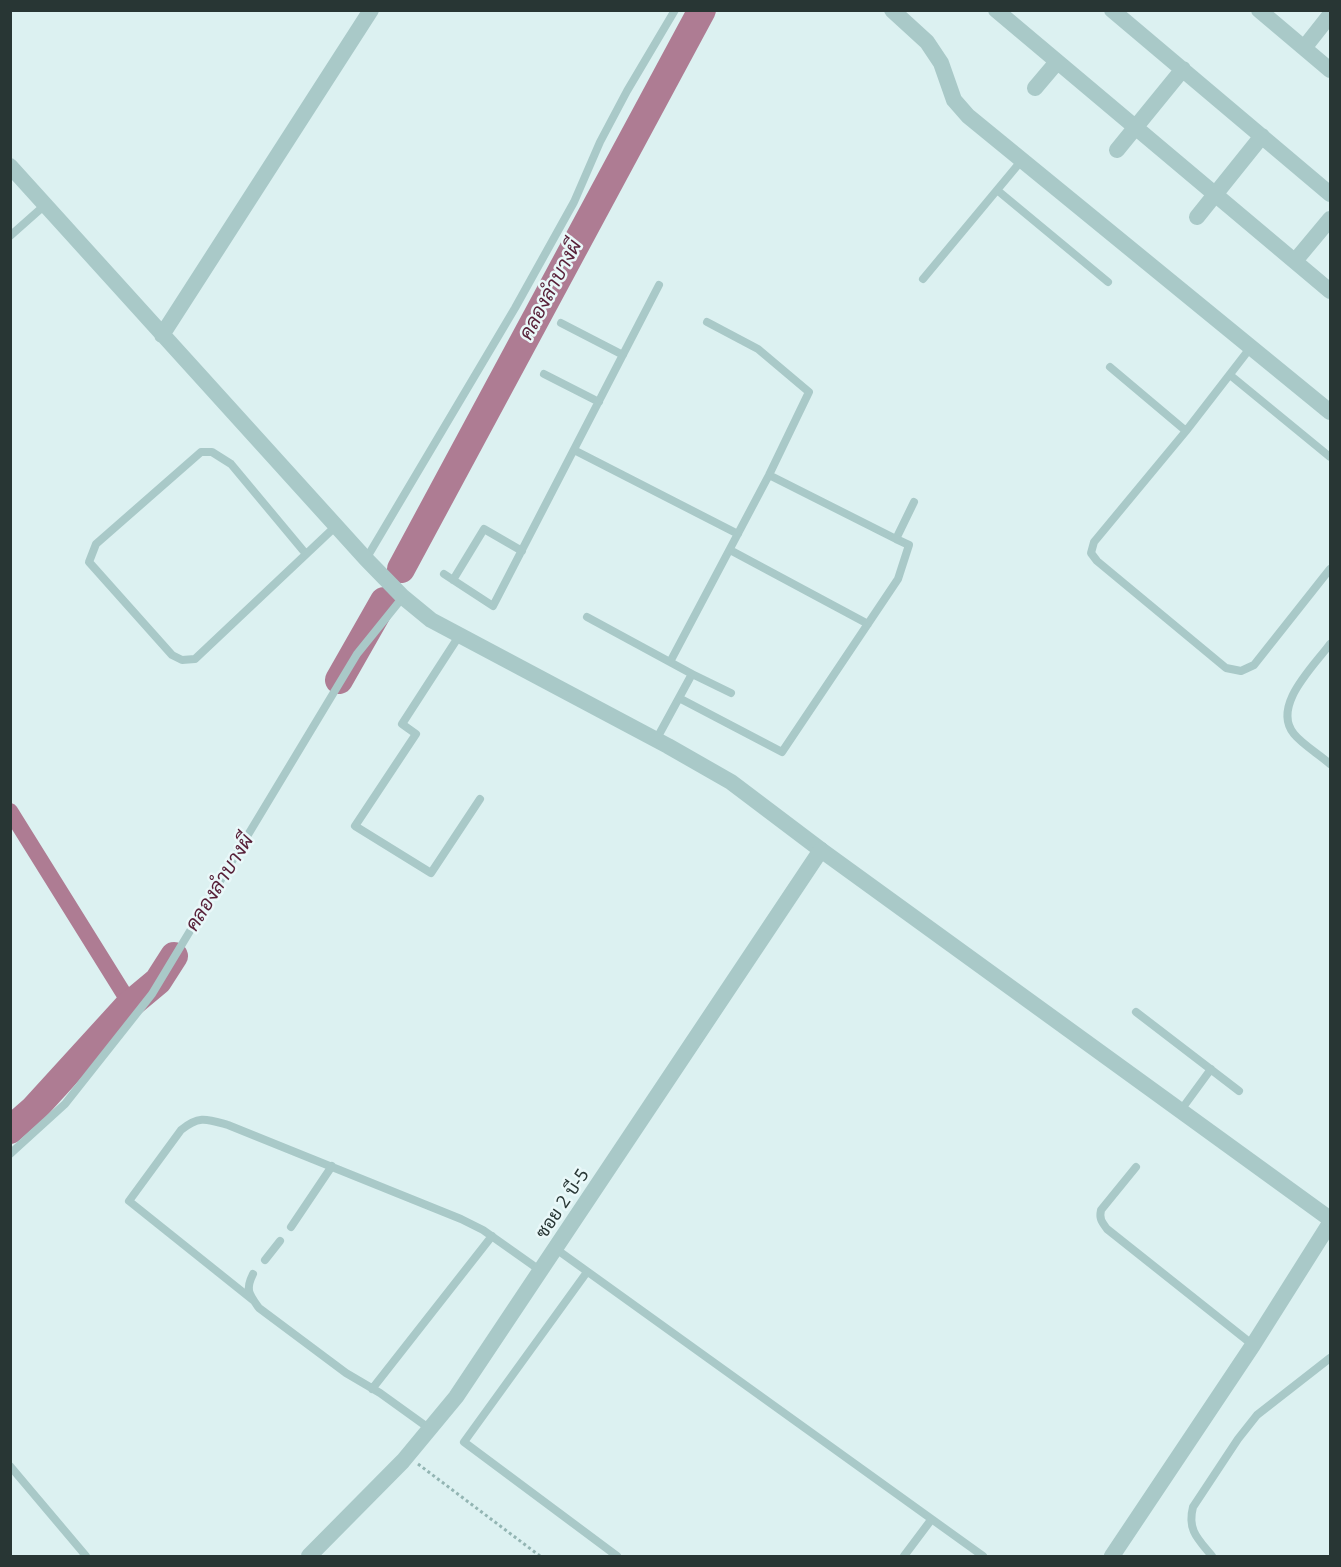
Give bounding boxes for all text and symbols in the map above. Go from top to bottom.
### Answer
water label: คลองลำบางผี [515,236,587,344]
water label: คลองลำบางผี [181,830,259,936]
street label: ซอย 2 บี-5 [532,1165,594,1243]

